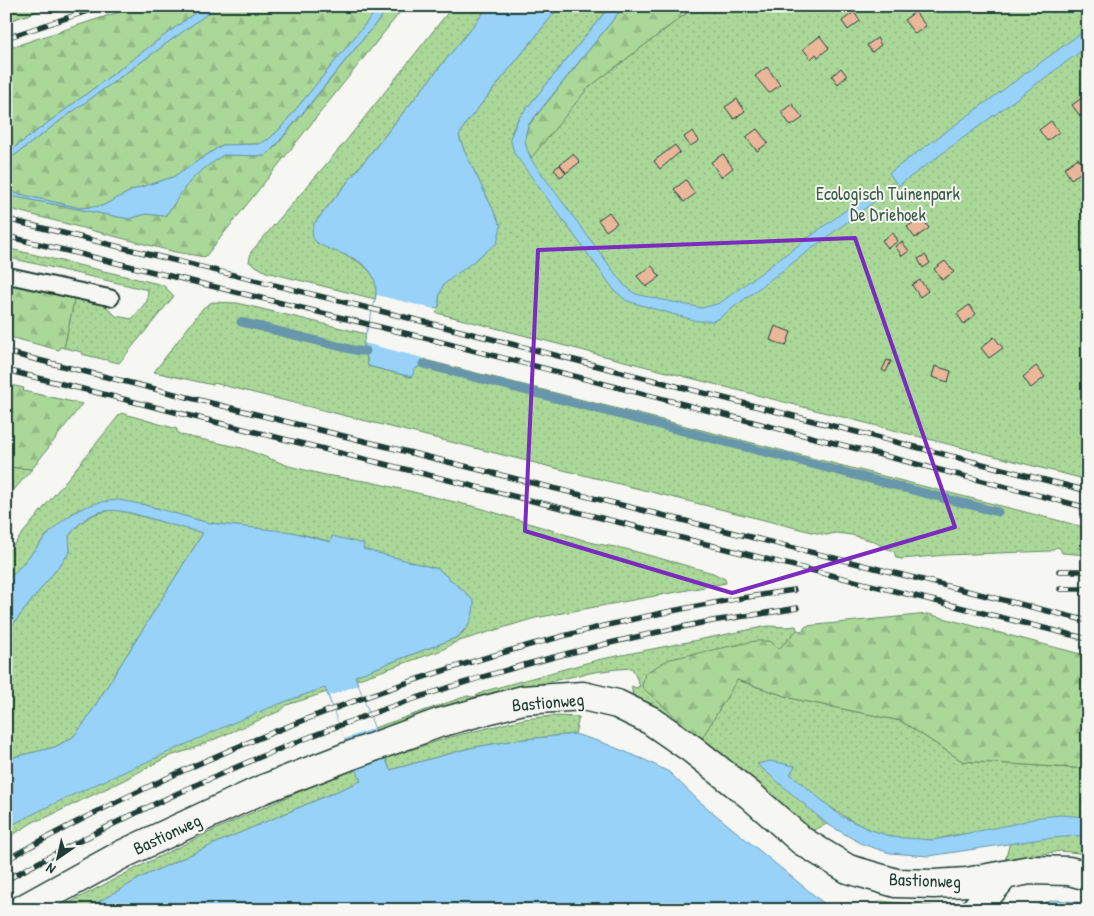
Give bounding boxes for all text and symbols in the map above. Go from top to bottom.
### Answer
park label: Ecologisch Tuinenpark De Driehoek [816,181,961,227]
street label: Bastionweg [511,686,585,718]
street label: Bastionweg [129,807,205,861]
north arrow [32,834,82,884]
text: N [42,859,59,879]
street label: Bastionweg [888,866,962,894]

